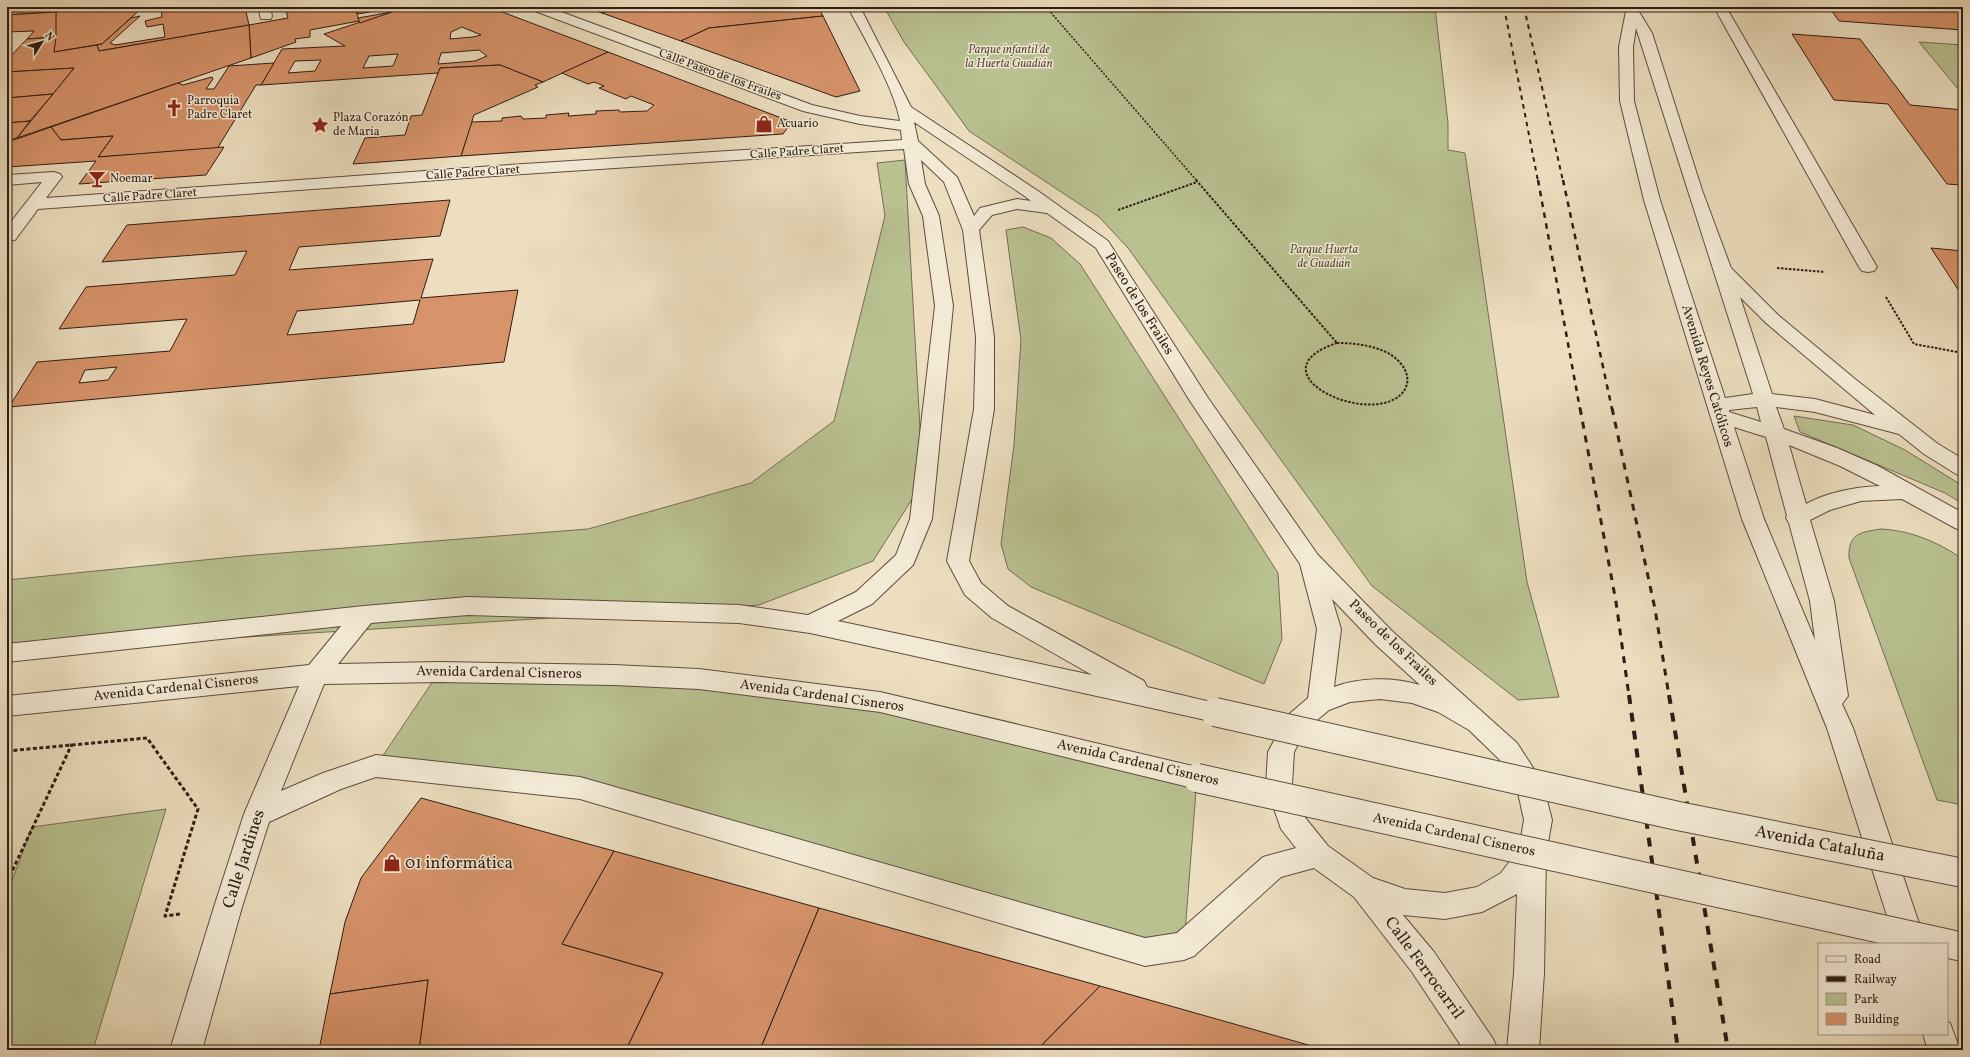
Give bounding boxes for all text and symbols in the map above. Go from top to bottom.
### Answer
north arrow [22,22,62,62]
text: N [40,29,57,45]
park label: Parque infantil de la Huerta Guadián [965,42,1053,72]
street label: Calle Paseo de los Frailes [656,45,784,105]
place label: Parroquia Padre Claret [187,93,252,123]
church icon: Parroquia Padre Claret [164,98,184,118]
place label: Plaza Corazón de María [333,110,409,140]
shop icon: Acuario [754,114,774,134]
place icon: Plaza Corazón de María [310,115,330,135]
place label: Acuario [777,116,818,132]
street label: Calle Padre Claret [749,141,845,163]
street label: Calle Padre Claret [425,162,521,184]
bar icon: Noemar [87,169,107,189]
place label: Noemar [110,171,153,187]
street label: Calle Padre Claret [102,185,198,207]
park label: Parque Huerta de Guadián [1290,242,1358,272]
street label: Paseo de los Frailes [1100,249,1178,359]
street label: Avenida Reyes Católicos [1676,303,1738,449]
street label: Paseo de los Frailes [1344,596,1442,690]
street label: Avenida Cardenal Cisneros [416,662,582,684]
street label: Avenida Cardenal Cisneros [93,670,259,706]
street label: Avenida Cardenal Cisneros [739,675,905,717]
street label: Avenida Cardenal Cisneros [1055,735,1221,791]
street label: Calle Jardines [217,807,271,911]
street label: Avenida Cardenal Cisneros [1371,808,1537,862]
street label: Avenida Cataluña [1753,820,1887,868]
place label: 01 informática [405,852,513,875]
shop icon: 01 informática [382,853,402,873]
street label: Calle Ferrocarril [1379,912,1469,1024]
legend [1818,943,1948,1035]
text: Road [1854,952,1881,968]
text: Railway [1854,972,1897,988]
text: Park [1854,992,1879,1008]
text: Building [1854,1012,1899,1028]

